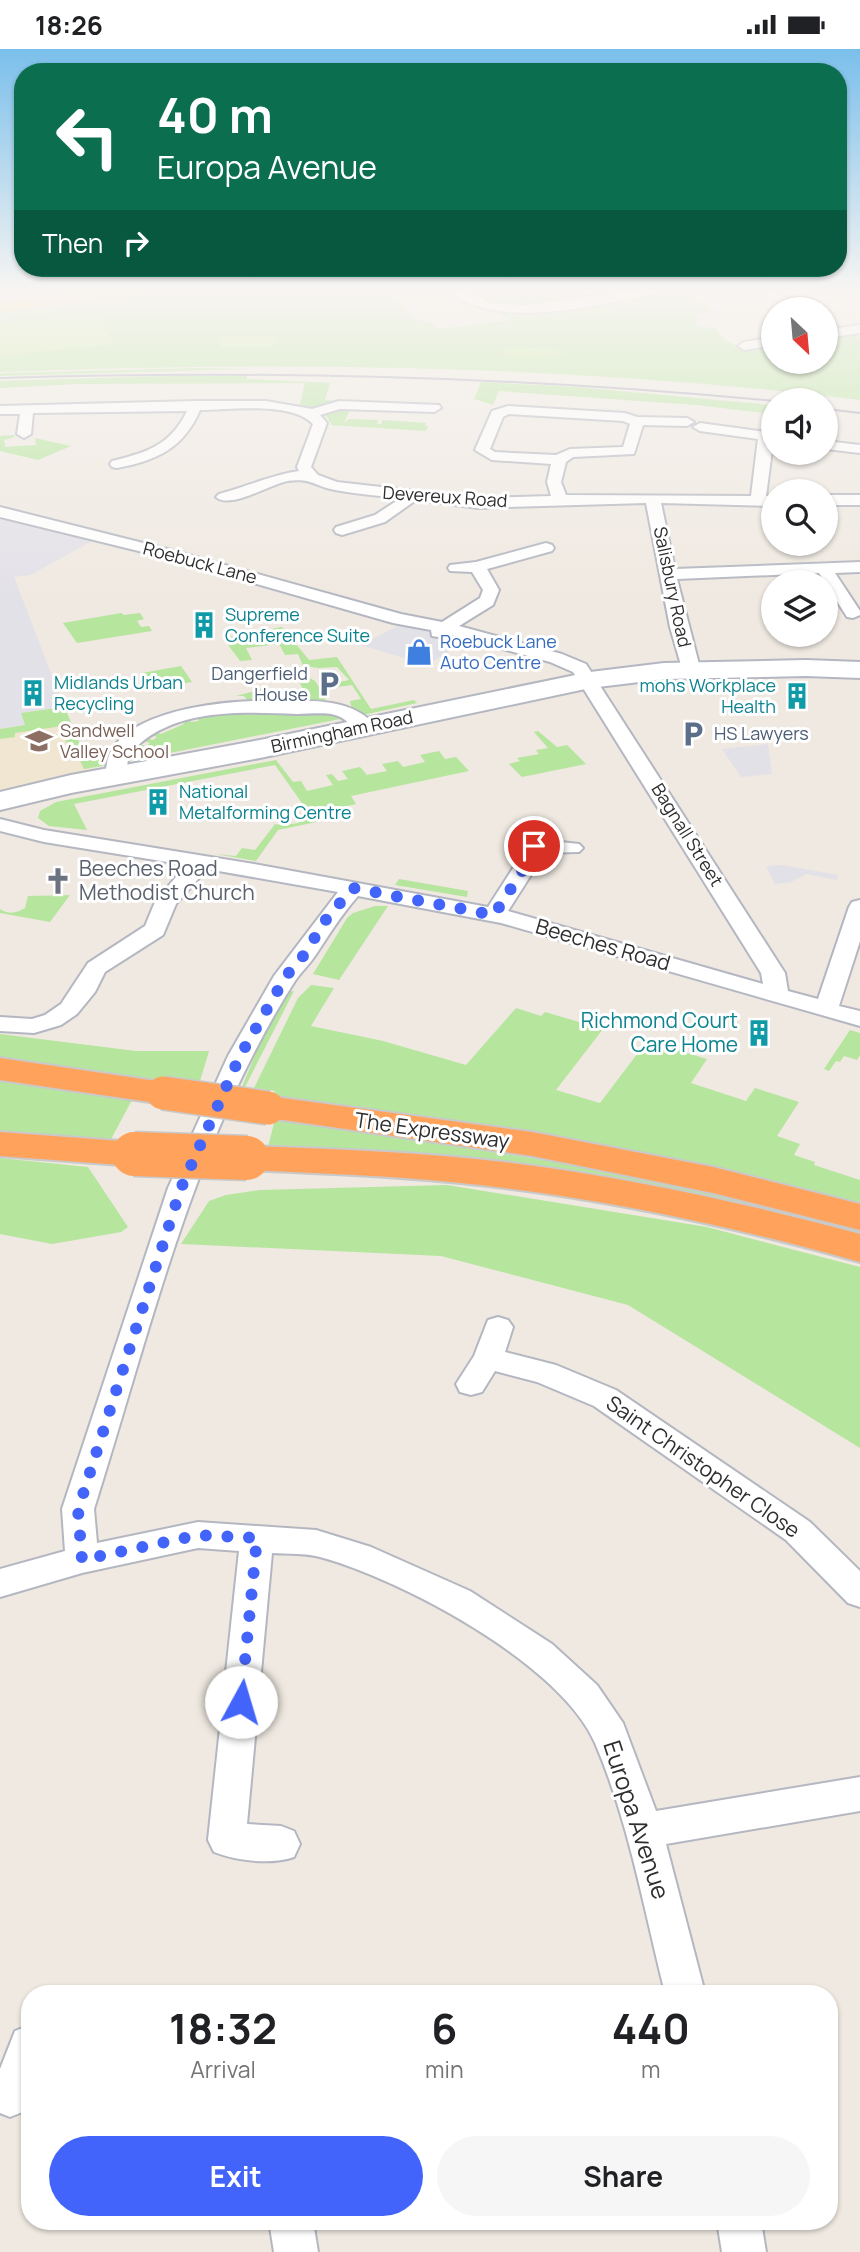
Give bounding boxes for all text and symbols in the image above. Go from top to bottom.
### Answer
text: 18:26 [35,7,103,43]
text: 40 m [157,81,273,148]
icon: left [42,91,133,182]
text: Europa Avenue [157,145,377,189]
icon: right [117,224,155,262]
text: Then [42,225,103,261]
north arrow [761,297,838,375]
map controls [761,297,838,647]
button: sound [761,388,838,465]
button: search [761,479,838,556]
street label: Devereux Road [382,480,508,512]
street label: Salisbury Road [649,524,697,649]
street label: Roebuck Lane [141,535,260,589]
button: layers [761,570,838,647]
place label: Supreme Conference Suite [225,602,370,647]
building icon: Supreme Conference Suite [189,610,219,640]
place label: Roebuck Lane Auto Centre [440,629,557,674]
shop icon: Roebuck Lane Auto Centre [404,637,434,667]
place label: Dangerfield House [211,661,308,706]
parking icon: Dangerfield House [314,669,344,699]
place label: Midlands Urban Recycling [54,670,183,715]
place label: mohs Workplace Health [640,673,776,718]
building icon: Midlands Urban Recycling [18,678,48,708]
building icon: mohs Workplace Health [782,681,812,711]
street label: Birmingham Road [268,704,415,758]
place label: Sandwell Valley School [60,718,169,763]
parking icon: HS Lawyers [678,719,708,749]
place label: HS Lawyers [714,721,809,745]
school or university icon: Sandwell Valley School [24,726,54,756]
street label: Bagnall Street [647,778,729,891]
place label: National Metalforming Centre [179,779,352,824]
building icon: National Metalforming Centre [143,787,173,817]
pin [504,816,564,876]
icon: arrive [515,827,553,865]
place label: Beeches Road Methodist Church [79,854,255,906]
church icon: Beeches Road Methodist Church [43,866,73,896]
street label: Beeches Road [533,911,674,977]
place label: Richmond Court Care Home [581,1006,738,1058]
building icon: Richmond Court Care Home [744,1018,774,1048]
street label: The Expressway [353,1105,511,1155]
street label: Saint Christopher Close [601,1389,806,1544]
position arrow [204,1665,278,1739]
street label: Europa Avenue [596,1736,679,1903]
text: 18:32 [169,1999,277,2057]
text: 6 [431,1999,457,2057]
text: 440 [612,1999,690,2057]
text: Arrival [190,2053,256,2085]
text: min [425,2053,464,2085]
text: m [641,2053,661,2085]
button: Exit [49,2136,423,2216]
button: Share [437,2136,810,2216]

